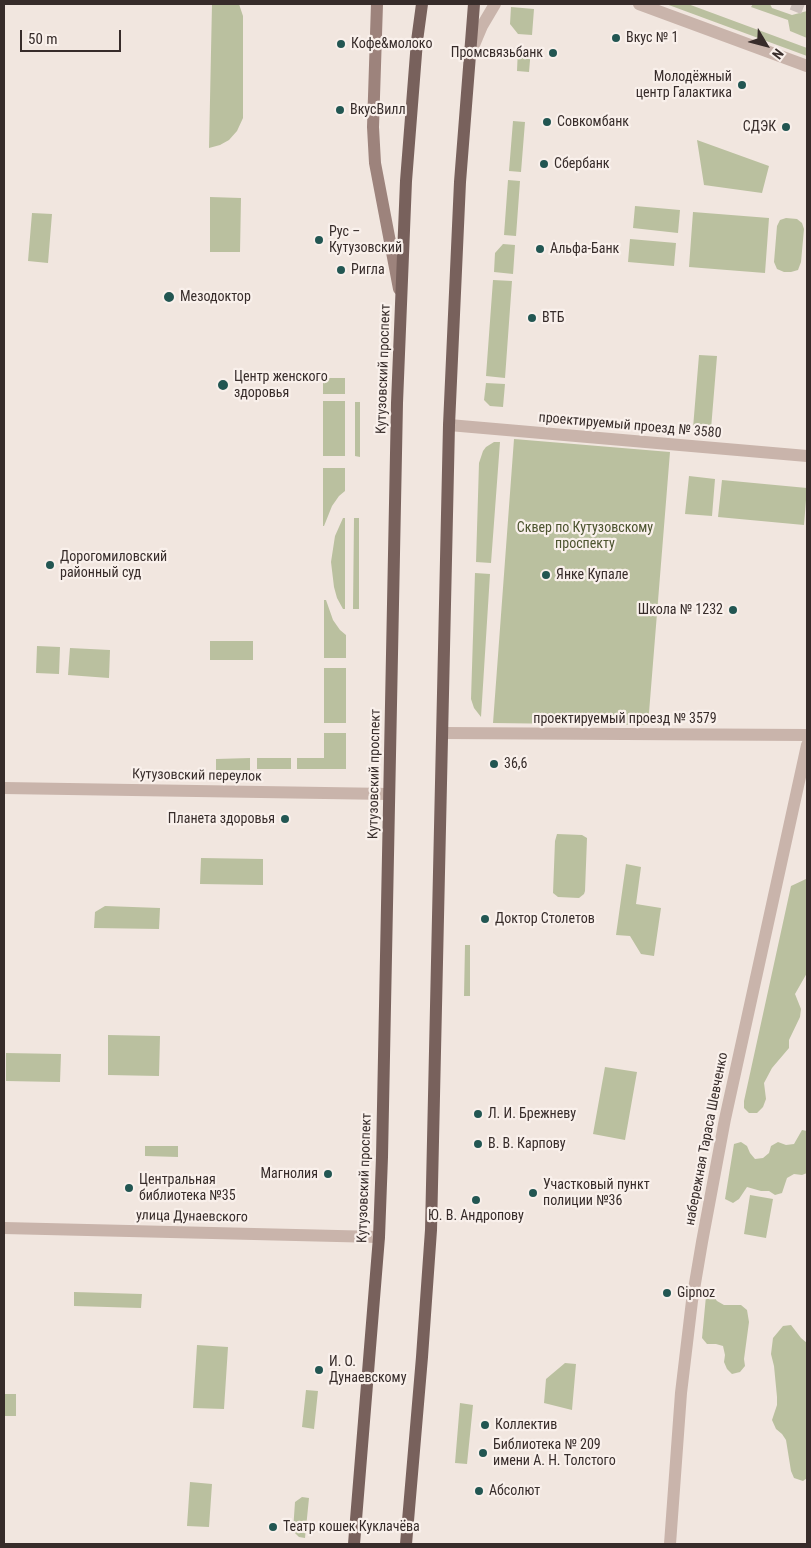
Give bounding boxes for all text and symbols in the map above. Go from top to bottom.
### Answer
scale bar [22,20,124,52]
north arrow [741,20,791,70]
text: 50 m [28,30,58,48]
place label: Вкус № 1 [626,30,678,46]
marker: Вкус № 1 [610,32,622,44]
place label: Кофе&молоко [351,36,432,52]
marker: Кофе&молоко [335,38,347,50]
place label: Промсвязьбанк [451,45,543,61]
text: N [769,46,787,62]
marker: Промсвязьбанк [547,47,559,59]
place label: Молодёжный центр Галактика [636,69,732,102]
marker: Молодёжный центр Галактика [736,79,748,91]
place label: ВкусВилл [350,102,406,118]
marker: ВкусВилл [334,104,346,116]
place label: Совкомбанк [557,114,629,130]
marker: Совкомбанк [541,116,553,128]
place label: СДЭК [743,119,776,135]
marker: СДЭК [780,121,792,133]
place label: Сбербанк [554,156,610,172]
marker: Сбербанк [538,158,550,170]
place label: Рус – Кутузовский [329,224,402,256]
marker: Рус – Кутузовский [313,234,325,246]
place label: Альфа-Банк [550,241,619,257]
marker: Альфа-Банк [534,243,546,255]
place label: Ригла [351,262,385,278]
marker: Ригла [335,264,347,276]
place label: Мезодоктор [180,289,251,305]
marker: Мезодоктор [162,290,176,304]
street label: Кутузовский проспект [373,304,395,434]
place label: ВТБ [542,310,564,326]
marker: ВТБ [526,312,538,324]
place label: Центр женского здоровья [234,369,328,402]
marker: Центр женского здоровья [216,378,230,392]
street label: проектируемый проезд № 3580 [538,410,722,442]
park label: Сквер по Кутузовскому проспекту [517,520,653,552]
place label: Дорогомиловский районный суд [60,549,167,582]
marker: Дорогомиловский районный суд [44,559,56,571]
place label: Янке Купале [556,567,628,583]
marker: Янке Купале [540,569,552,581]
place label: Школа № 1232 [638,602,723,618]
marker: Школа № 1232 [727,604,739,616]
street label: Кутузовский проспект [365,709,385,839]
street label: проектируемый проезд № 3579 [533,711,717,727]
place label: 36,6 [504,756,527,772]
marker: 36,6 [488,758,500,770]
street label: Кутузовский переулок [132,766,262,786]
place label: Планета здоровья [168,811,275,827]
marker: Планета здоровья [279,813,291,825]
place label: Доктор Столетов [495,911,595,927]
marker: Доктор Столетов [479,913,491,925]
street label: набережная Тараса Шевченко [682,1051,732,1227]
place label: Л. И. Брежневу [488,1106,576,1122]
marker: Л. И. Брежневу [472,1108,484,1120]
street label: Кутузовский проспект [354,1113,376,1243]
place label: В. В. Карпову [488,1136,566,1152]
marker: В. В. Карпову [472,1138,484,1150]
place label: Магнолия [260,1166,318,1182]
marker: Магнолия [322,1168,334,1180]
place label: Центральная библиотека №35 [139,1172,236,1204]
place label: Участковый пункт полиции №36 [543,1177,650,1210]
marker: Центральная библиотека №35 [123,1182,135,1194]
marker: Участковый пункт полиции №36 [527,1187,539,1199]
marker: Ю. В. Андропову [470,1194,482,1206]
street label: улица Дунаевского [136,1208,248,1226]
place label: Ю. В. Андропову [428,1208,524,1224]
place label: Gipnoz [677,1285,715,1301]
marker: Gipnoz [661,1287,673,1299]
place label: И. О. Дунаевскому [329,1354,406,1386]
marker: И. О. Дунаевскому [313,1364,325,1376]
place label: Коллектив [495,1417,557,1433]
marker: Коллектив [479,1419,491,1431]
place label: Библиотека № 209 имени А. Н. Толстого [493,1437,616,1470]
marker: Библиотека № 209 имени А. Н. Толстого [477,1447,489,1459]
place label: Абсолют [489,1483,540,1499]
marker: Абсолют [473,1485,485,1497]
place label: Театр кошек Куклачёва [283,1519,420,1535]
marker: Театр кошек Куклачёва [267,1521,279,1533]

